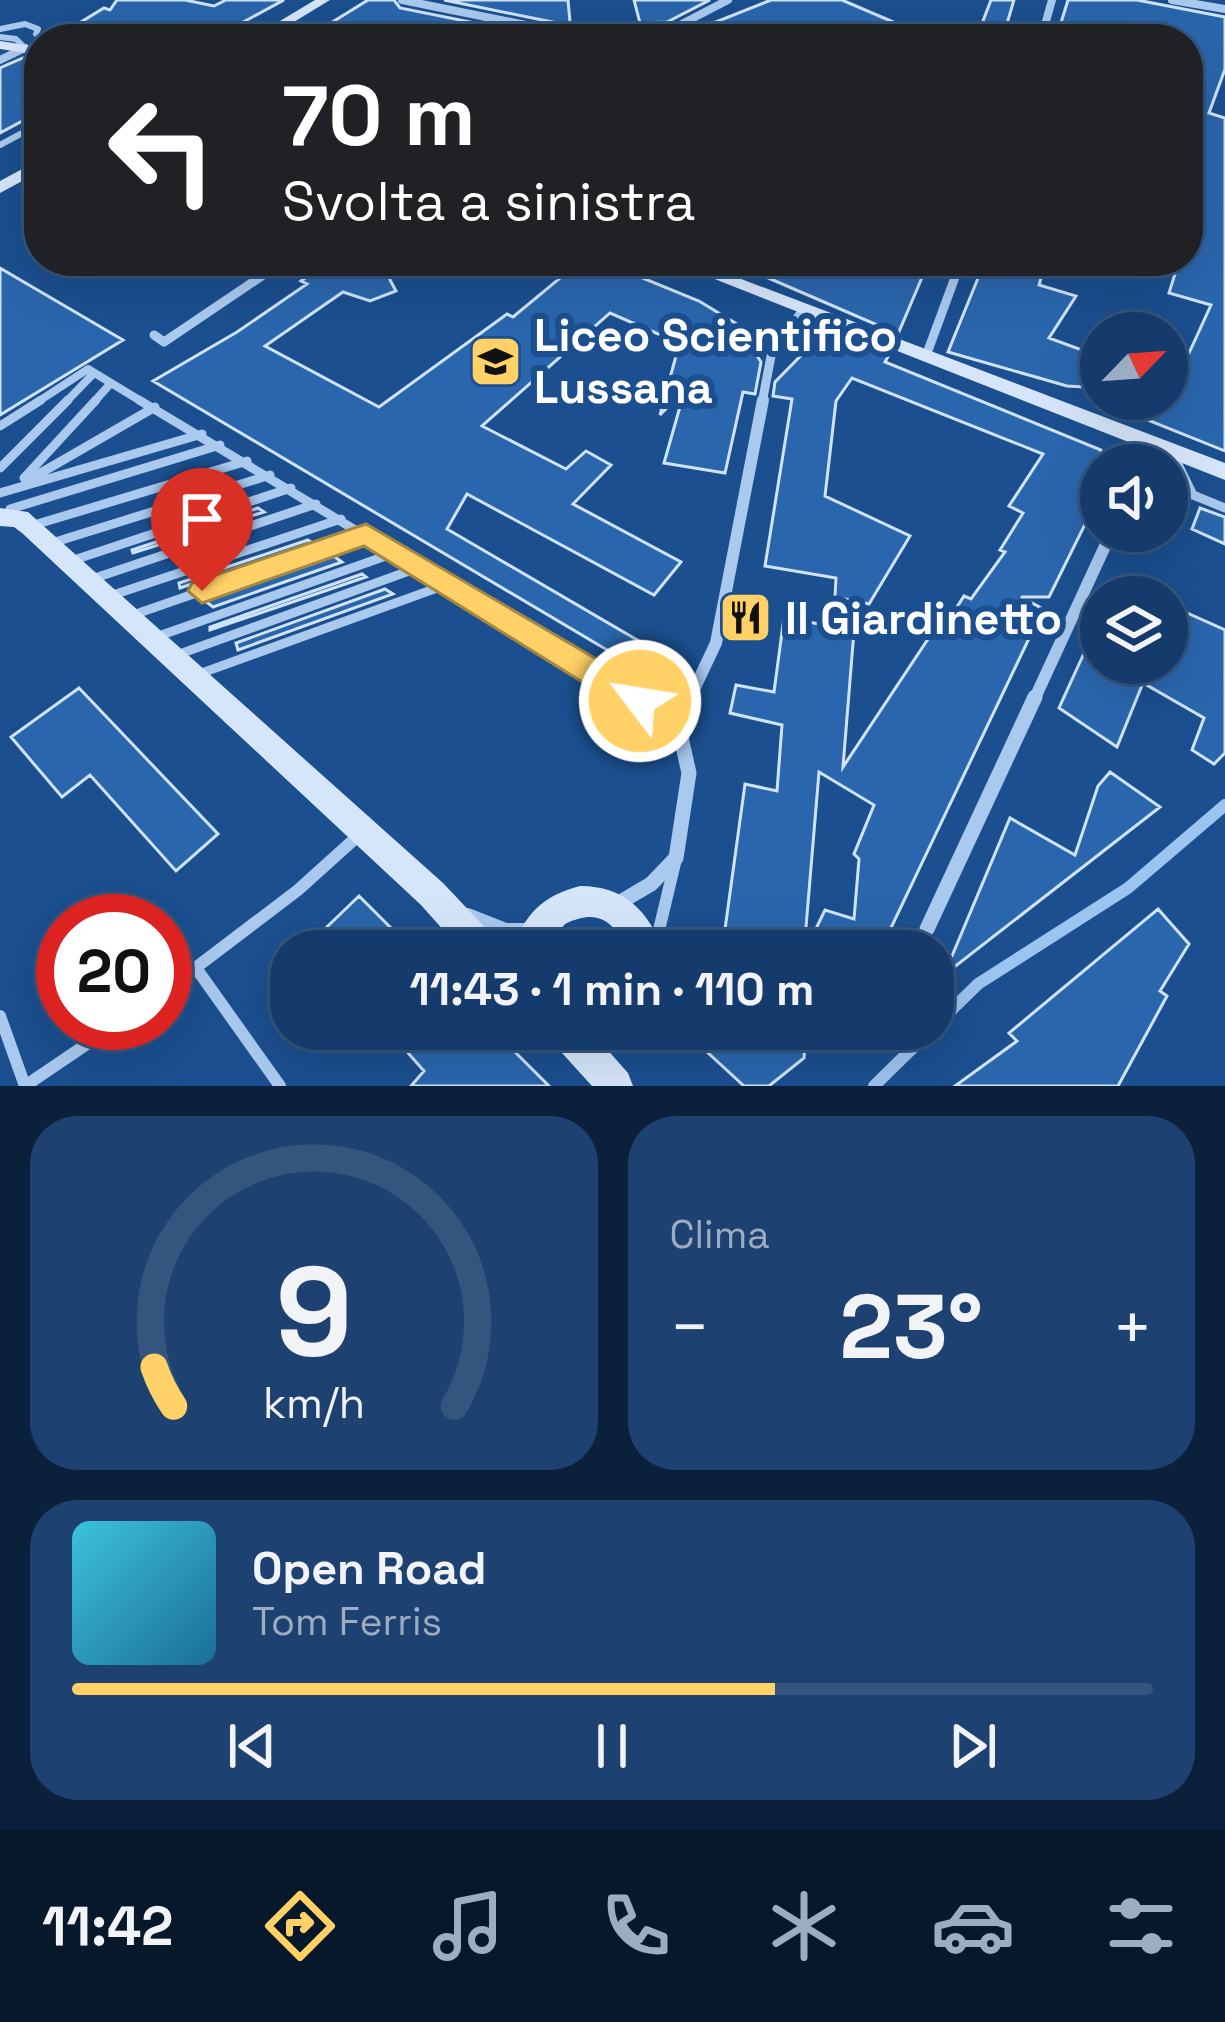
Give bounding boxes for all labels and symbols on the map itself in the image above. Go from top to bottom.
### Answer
place label: Liceo Scientifico Lussana [534,307,897,416]
north arrow [1080,312,1188,420]
school or university icon: Liceo Scientifico Lussana [467,333,523,389]
pin [151,468,253,591]
restaurant icon: Il Giardinetto [718,590,774,646]
place label: Il Giardinetto [785,590,1062,647]
position arrow [577,638,703,764]
speed limit sign: 20 [36,894,192,1050]

